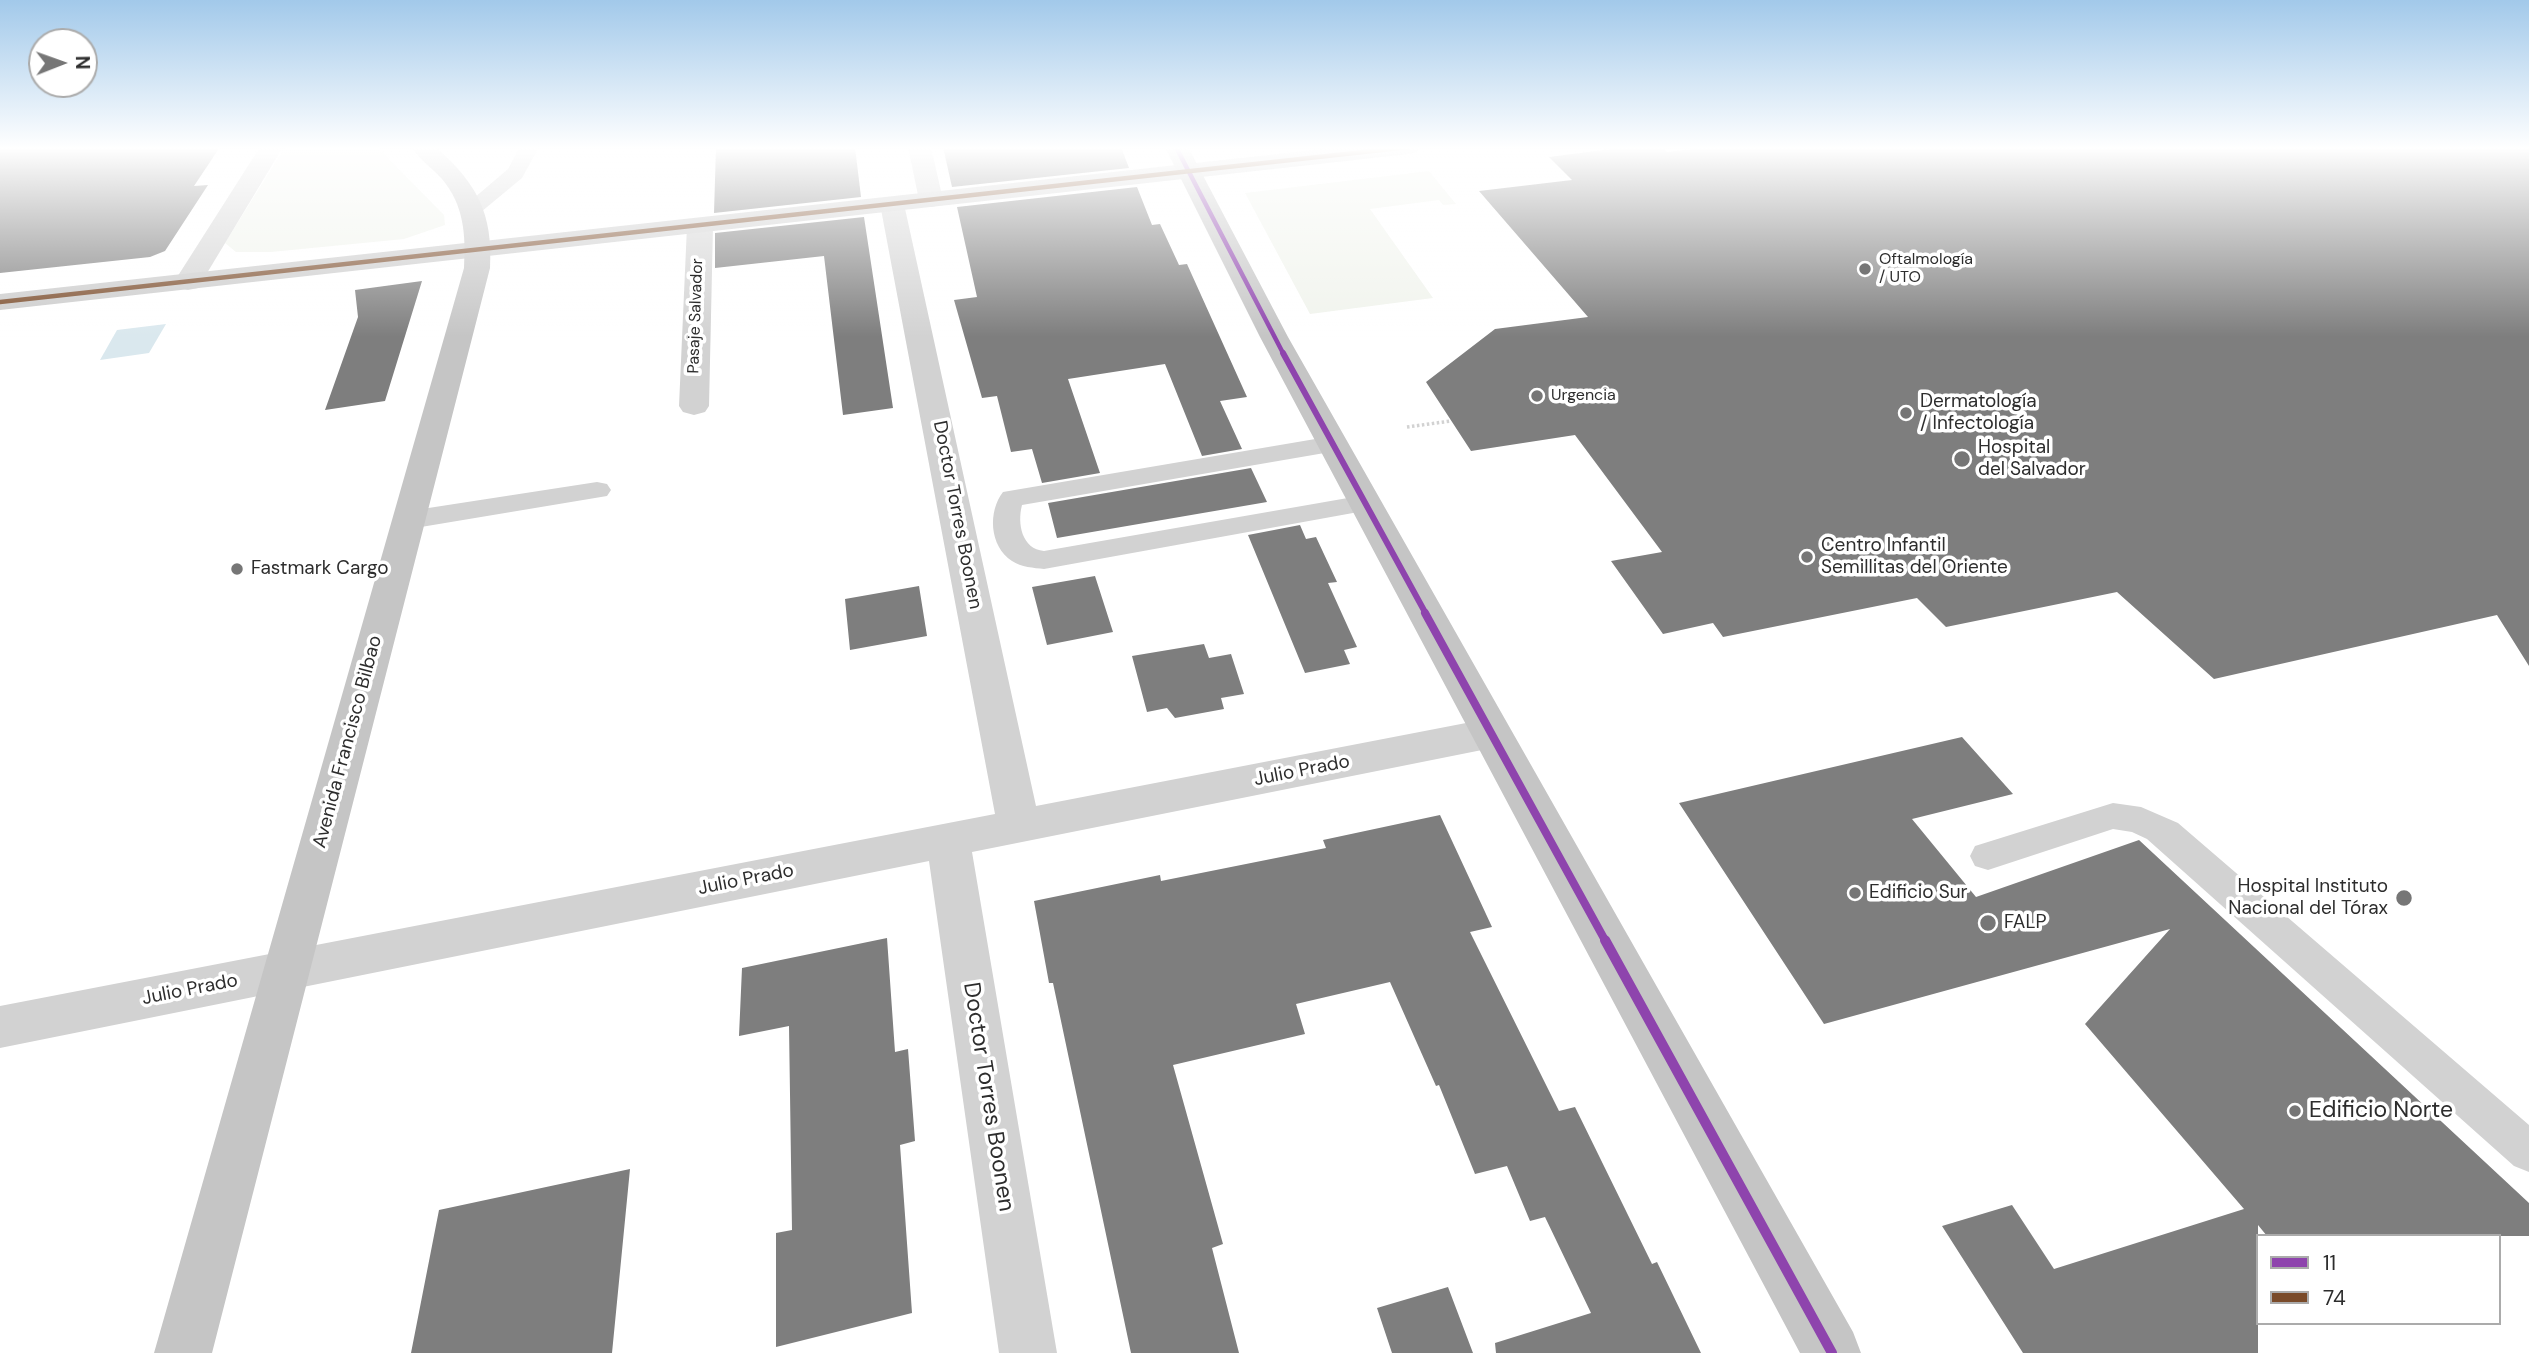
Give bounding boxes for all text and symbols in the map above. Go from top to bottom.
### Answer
north arrow [28,28,98,98]
text: N [70,56,95,70]
place label: Oftalmología / UTO [1879,250,1973,288]
street label: Pasaje Salvador [684,258,708,374]
marker: Oftalmología / UTO [1857,261,1873,277]
place label: Urgencia [1551,386,1616,406]
marker: Urgencia [1529,388,1545,404]
place label: Dermatología / Infectología [1920,391,2037,435]
marker: Dermatología / Infectología [1898,405,1914,421]
street label: Doctor Torres Boonen [928,419,986,611]
place label: Hospital del Salvador [1978,437,2086,481]
marker: Hospital del Salvador [1952,449,1972,469]
place label: Centro Infantil Semillitas del Oriente [1821,535,2008,579]
marker: Centro Infantil Semillitas del Oriente [1799,549,1815,565]
place label: Fastmark Cargo [251,558,389,580]
marker: Fastmark Cargo [229,561,245,577]
street label: Avenida Francisco Bilbao [309,633,387,851]
street label: Julio Prado [1252,751,1352,791]
street label: Julio Prado [696,860,796,900]
place label: Hospital Instituto Nacional del Tórax [2228,876,2388,920]
place label: Edificio Sur [1869,882,1968,904]
marker: Edificio Sur [1847,885,1863,901]
marker: Hospital Instituto Nacional del Tórax [2394,888,2414,908]
place label: FALP [2004,912,2046,934]
marker: FALP [1978,913,1998,933]
street label: Julio Prado [140,970,240,1010]
street label: Doctor Torres Boonen [956,980,1020,1214]
place label: Edificio Norte [2309,1097,2453,1125]
marker: Edificio Norte [2287,1103,2303,1119]
legend [2256,1234,2501,1325]
text: 11 [2323,1249,2336,1277]
text: 74 [2323,1284,2346,1312]

